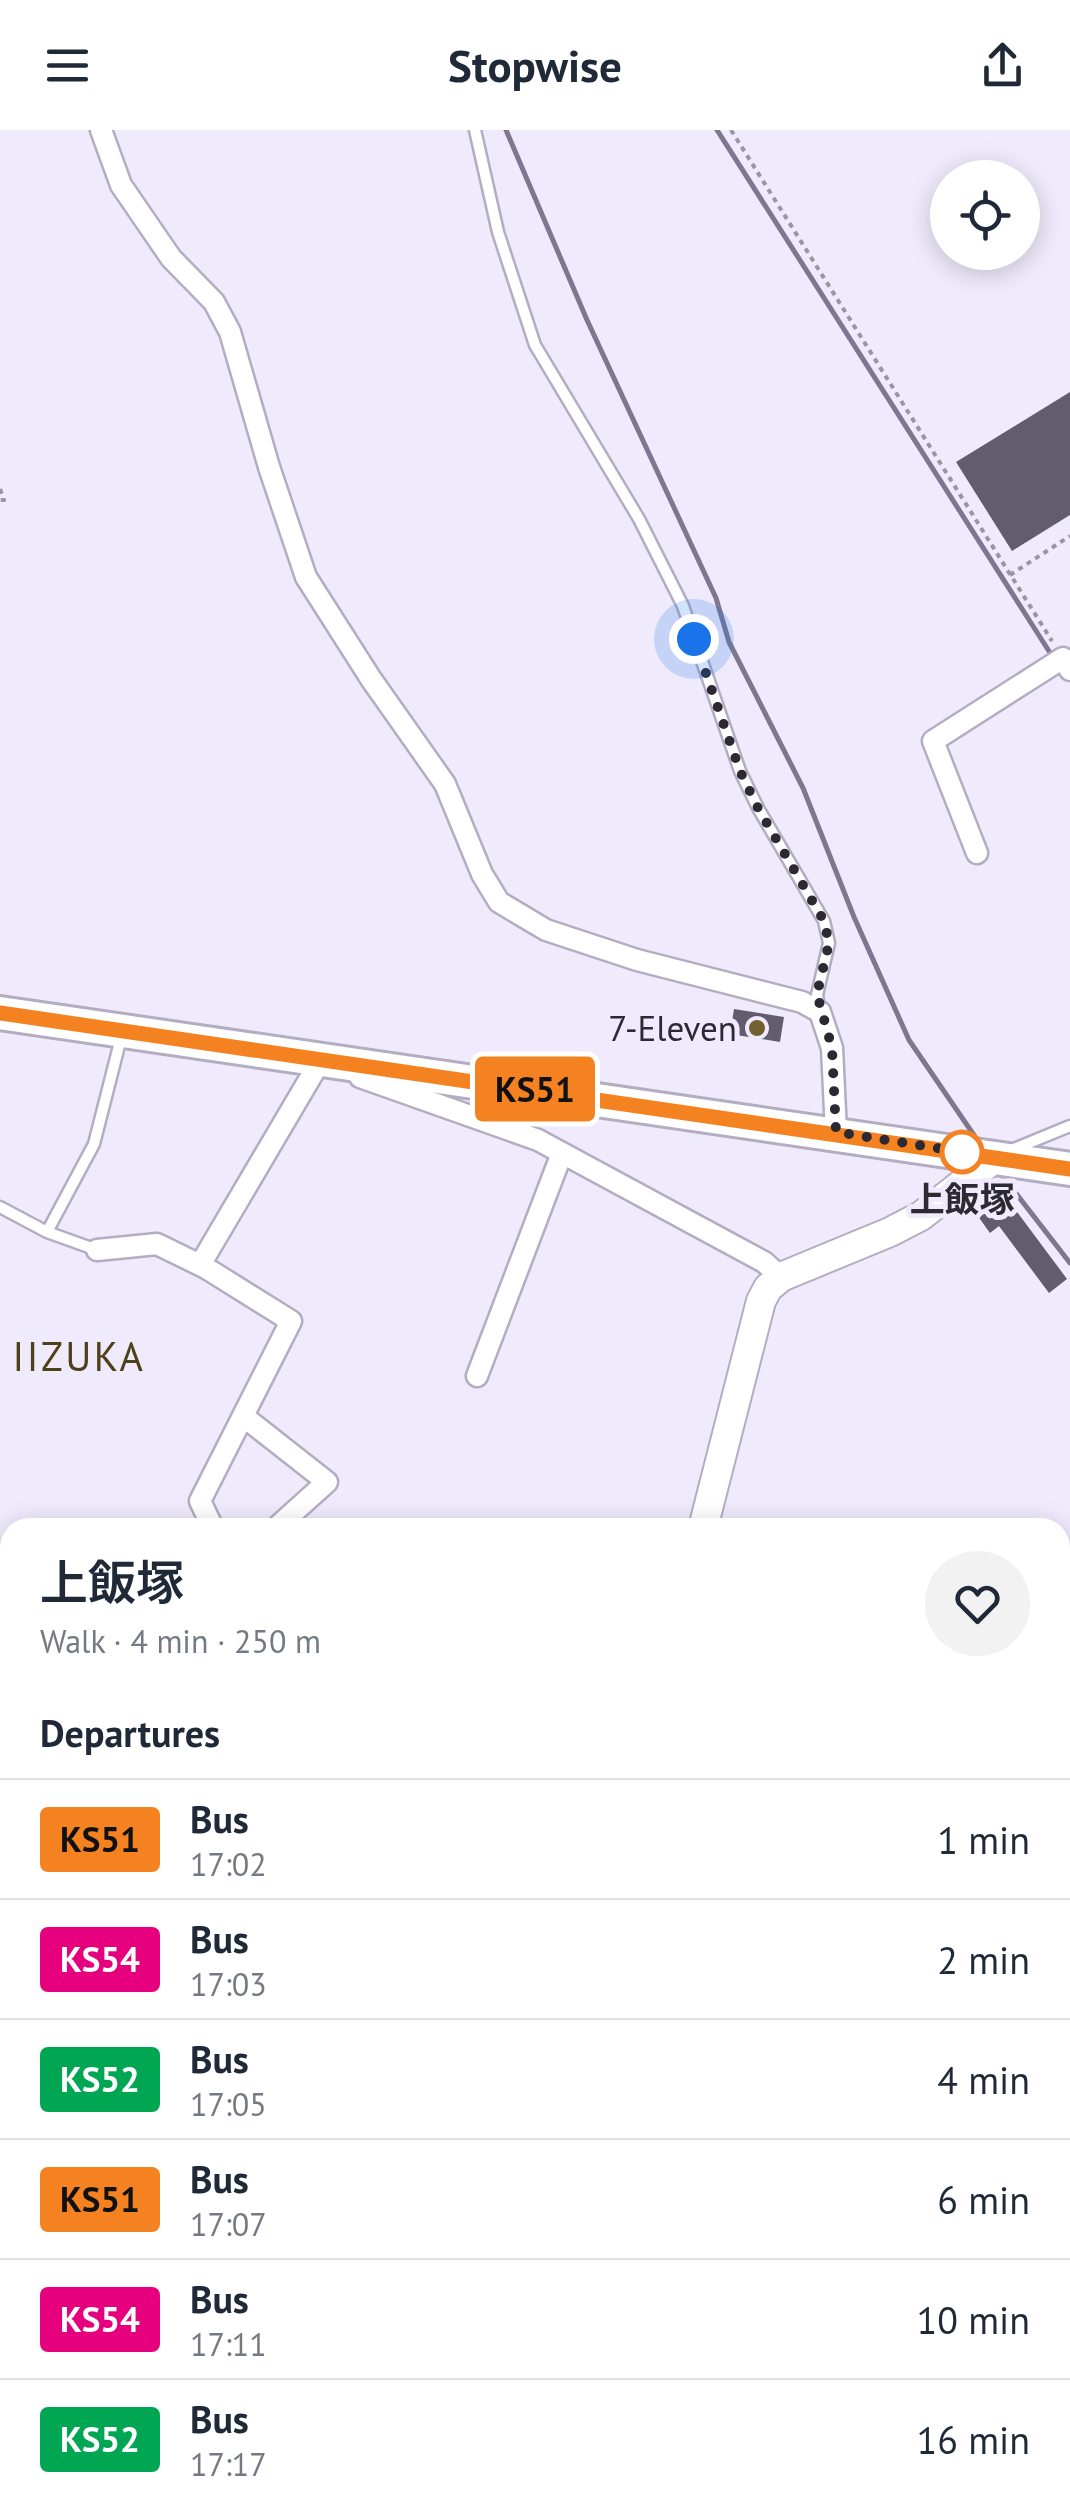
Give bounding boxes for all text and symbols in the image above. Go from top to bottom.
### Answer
text: Stopwise [448,36,622,94]
icon: menu [40,38,95,93]
icon: share [975,38,1030,93]
map controls [930,160,1040,270]
button: locate [930,160,1040,270]
your location [669,614,719,664]
place label: 7-Eleven [608,1005,737,1051]
marker: 7-Eleven [746,1017,768,1039]
line badge: KS51 [465,1056,605,1122]
text: KS51 [495,1066,575,1112]
marker: 上飯塚 [941,1131,983,1173]
place label: 上飯塚 [909,1176,1015,1222]
district label: IIZUKA [13,1330,145,1382]
text: 上飯塚 [40,1551,184,1613]
button: heart [925,1551,1030,1656]
text: Walk · 4 min · 250 m [40,1620,321,1662]
text: Departures [40,1708,220,1757]
text: Bus [190,1794,249,1843]
text: 1 min [937,1815,1030,1864]
text: KS51 [60,1816,140,1862]
text: 17:02 [190,1843,267,1885]
text: Bus [190,1914,249,1963]
text: 2 min [937,1935,1030,1984]
text: KS54 [60,1936,140,1982]
text: 17:03 [190,1963,267,2005]
text: Bus [190,2034,249,2083]
text: 4 min [937,2055,1030,2104]
text: KS52 [60,2056,140,2102]
text: 17:05 [190,2083,267,2125]
text: Bus [190,2154,249,2203]
text: 6 min [937,2175,1030,2224]
text: KS51 [60,2176,140,2222]
text: 17:07 [190,2203,267,2245]
text: Bus [190,2274,249,2323]
text: 10 min [917,2295,1030,2344]
text: KS54 [60,2296,140,2342]
text: 17:11 [190,2323,267,2365]
text: Bus [190,2394,249,2443]
text: 16 min [917,2415,1030,2464]
text: KS52 [60,2416,140,2462]
text: 17:17 [190,2443,267,2485]

